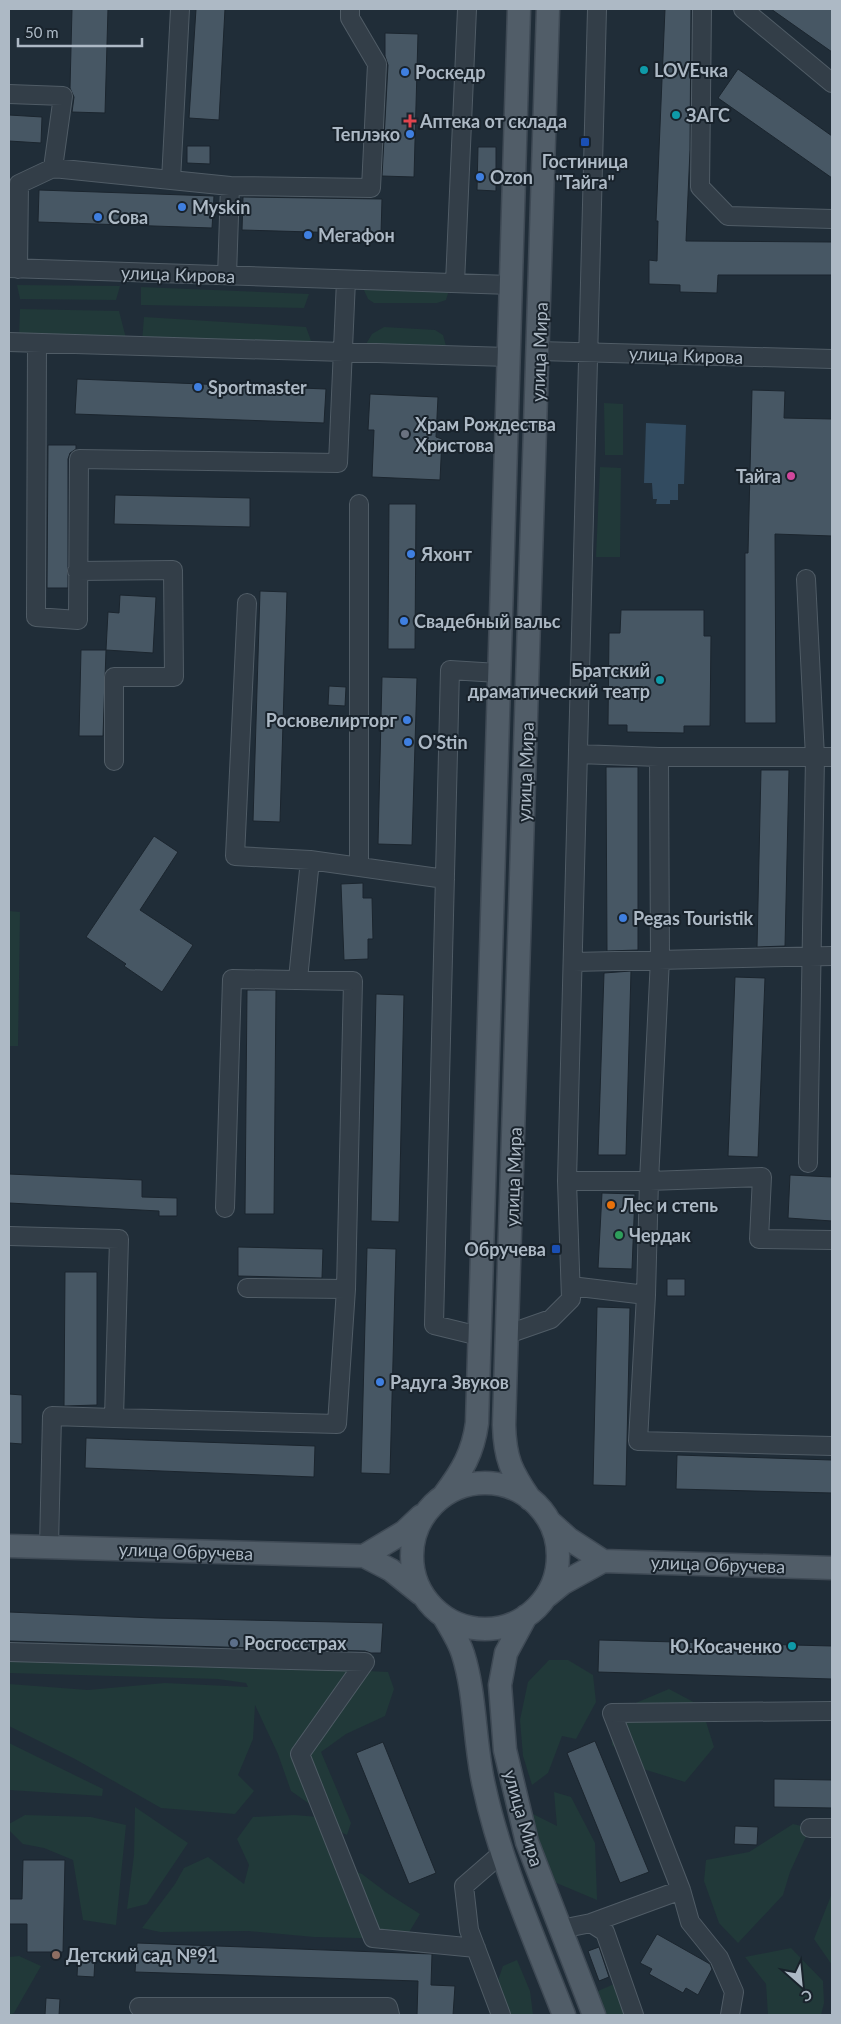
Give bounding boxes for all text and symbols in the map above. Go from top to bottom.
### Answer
scale bar [18,15,141,47]
text: 50 m [25,23,59,41]
place label: LOVEчка [654,59,728,81]
place label: Роскедр [415,61,485,83]
marker: LOVEчка [638,64,650,76]
marker: Роскедр [399,66,411,78]
place label: ЗАГС [686,104,730,126]
marker: ЗАГС [670,109,682,121]
place label: Аптека от склада [419,110,567,132]
marker: Аптека от склада [404,115,416,127]
place label: Теплэко [332,123,400,145]
marker: Теплэко [404,128,416,140]
marker: Гостиница "Тайга" [579,136,591,148]
place label: Гостиница "Тайга" [542,150,628,193]
place label: Ozon [490,166,533,188]
marker: Ozon [474,171,486,183]
place label: Myskin [192,196,250,218]
marker: Myskin [176,201,188,213]
place label: Сова [108,206,148,228]
marker: Сова [92,211,104,223]
place label: Мегафон [318,224,395,246]
marker: Мегафон [302,229,314,241]
street label: улица Кирова [121,261,235,287]
street label: улица Мира [526,302,552,402]
street label: улица Кирова [629,342,743,368]
place label: Sportmaster [208,376,307,398]
marker: Sportmaster [192,381,204,393]
place label: Храм Рождества Христова [415,413,556,456]
marker: Храм Рождества Христова [399,428,411,440]
place label: Тайга [736,465,781,487]
marker: Тайга [785,470,797,482]
place label: Яхонт [420,543,473,565]
marker: Яхонт [405,548,417,560]
place label: Свадебный вальс [414,610,561,632]
marker: Свадебный вальс [398,615,410,627]
place label: Братский драматический театр [468,659,650,702]
marker: Братский драматический театр [654,674,666,686]
place label: Росювелирторг [266,709,397,731]
marker: Росювелирторг [401,714,413,726]
street label: улица Мира [512,722,538,822]
place label: O'Stin [418,731,468,753]
marker: O'Stin [402,736,414,748]
place label: Pegas Touristik [633,907,754,929]
marker: Pegas Touristik [617,912,629,924]
street label: улица Мира [500,1127,526,1227]
place label: Лес и степь [620,1194,718,1216]
marker: Лес и степь [605,1199,617,1211]
place label: Чердак [629,1224,691,1246]
marker: Чердак [613,1229,625,1241]
place label: Обручева [464,1238,546,1260]
marker: Обручева [550,1243,562,1255]
place label: Радуга Звуков [390,1371,509,1393]
marker: Радуга Звуков [374,1376,386,1388]
street label: улица Обручева [118,1538,254,1564]
street label: улица Обручева [650,1551,786,1577]
place label: Росгосстрах [244,1632,347,1654]
place label: Ю.Косаченко [670,1635,782,1657]
marker: Росгосстрах [228,1637,240,1649]
marker: Ю.Косаченко [786,1640,798,1652]
street label: улица Мира [500,1767,548,1869]
place label: Детский сад №91 [66,1944,218,1966]
marker: Детский сад №91 [50,1949,62,1961]
north arrow [776,1959,826,2009]
text: С [798,1986,815,2006]

